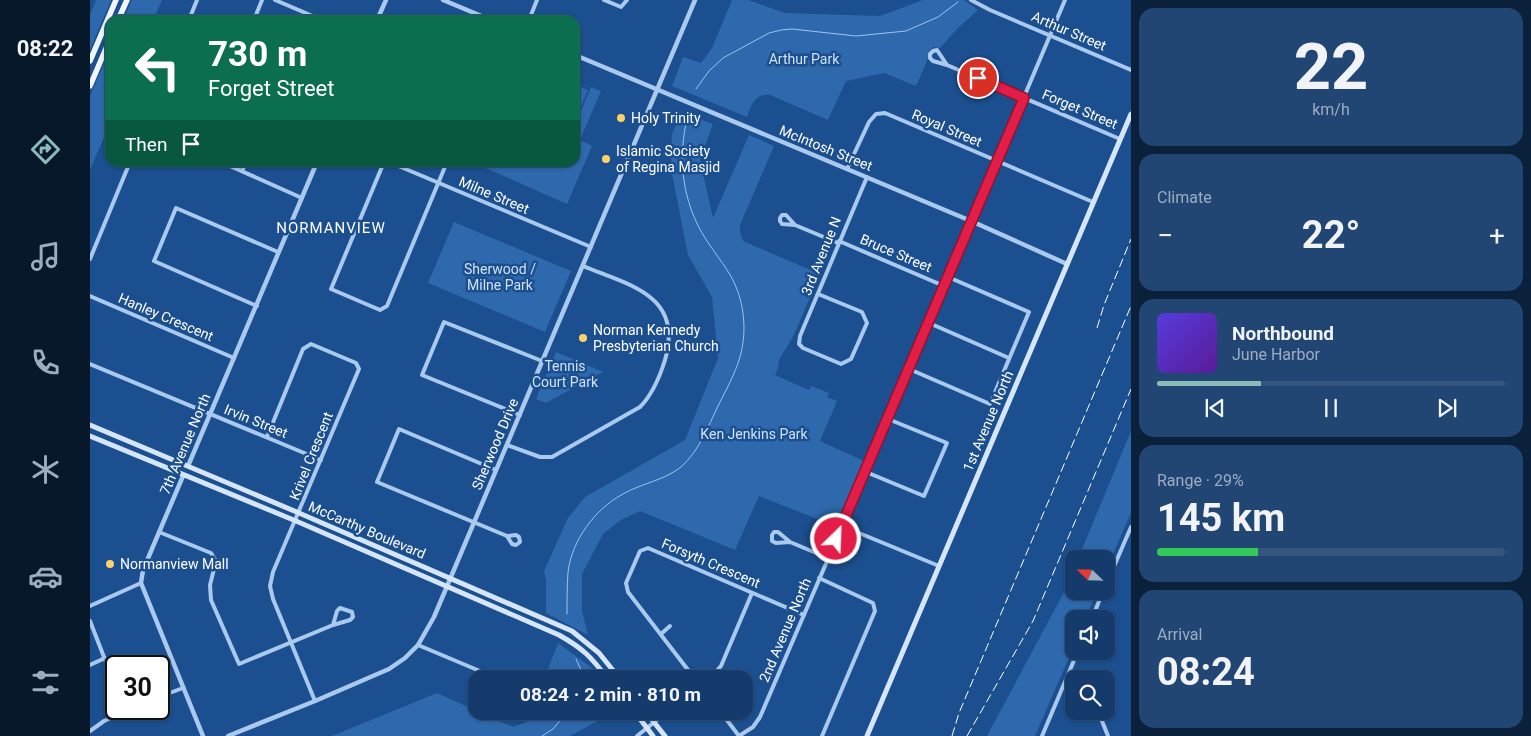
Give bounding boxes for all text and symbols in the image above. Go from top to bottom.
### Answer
street label: Arthur Street [1029,8,1109,54]
text: 22 [1294,29,1368,105]
text: 730 m [208,34,307,75]
icon: left [125,35,190,100]
text: 08:22 [17,36,73,61]
park label: Arthur Park [769,51,840,67]
pin [957,57,999,99]
icon: arrive [964,64,992,92]
text: Forget Street [208,76,334,101]
street label: Forget Street [1040,86,1121,132]
text: km/h [1312,100,1350,119]
street label: Royal Street [910,106,985,150]
place label: Holy Trinity [631,110,701,126]
marker: Holy Trinity [615,112,627,124]
street label: McIntosh Street [777,122,875,174]
icon: arrive [177,130,205,158]
icon: directions [28,132,63,167]
text: Then [125,133,167,156]
place label: Islamic Society of Regina Masjid [616,143,720,175]
marker: Islamic Society of Regina Masjid [600,153,612,165]
street label: Milne Street [457,173,532,217]
text: Climate [1157,188,1212,207]
text: 22° [1302,213,1360,257]
street label: 3rd Avenue N [798,214,844,298]
district label: NORMANVIEW [276,219,386,237]
text: − [1157,219,1173,252]
text: + [1489,219,1505,252]
street label: Bruce Street [858,231,935,275]
icon: music [28,239,63,274]
park label: Sherwood / Milne Park [464,261,536,293]
street label: Hanley Crescent [116,290,216,344]
place label: Norman Kennedy Presbyterian Church [593,322,719,354]
text: Northbound [1232,322,1334,345]
marker: Norman Kennedy Presbyterian Church [577,332,589,344]
icon: phone [28,345,63,380]
text: June Harbor [1232,345,1320,364]
park label: Tennis Court Park [532,358,599,390]
street label: 1st Avenue North [960,368,1016,474]
street label: 7th Avenue North [156,391,214,497]
icon: previous [1201,394,1229,422]
icon: pause [1317,394,1345,422]
icon: next [1433,394,1461,422]
street label: Sherwood Drive [469,396,521,492]
street label: Irvin Street [222,401,290,441]
street label: Krivel Crescent [286,409,336,502]
park label: Ken Jenkins Park [700,426,809,442]
icon: climate [28,452,63,487]
text: Range · 29% [1157,471,1244,490]
text: 145 km [1157,496,1285,540]
street label: McCarthy Boulevard [306,498,428,562]
position arrow [809,512,861,564]
street label: Forsyth Crescent [659,535,763,591]
north arrow [1065,550,1115,600]
map controls [1065,550,1115,720]
place label: Normanview Mall [120,556,229,572]
marker: Normanview Mall [104,558,116,570]
icon: car [28,559,63,594]
street label: 2nd Avenue North [756,576,814,684]
button: sound [1065,610,1115,660]
text: Arrival [1157,625,1202,644]
text: 08:24 [1157,650,1255,694]
speed limit sign: 30 [105,655,170,720]
icon: filters [28,665,63,700]
button: search [1065,670,1115,720]
text: 08:24 · 2 min · 810 m [520,683,701,706]

